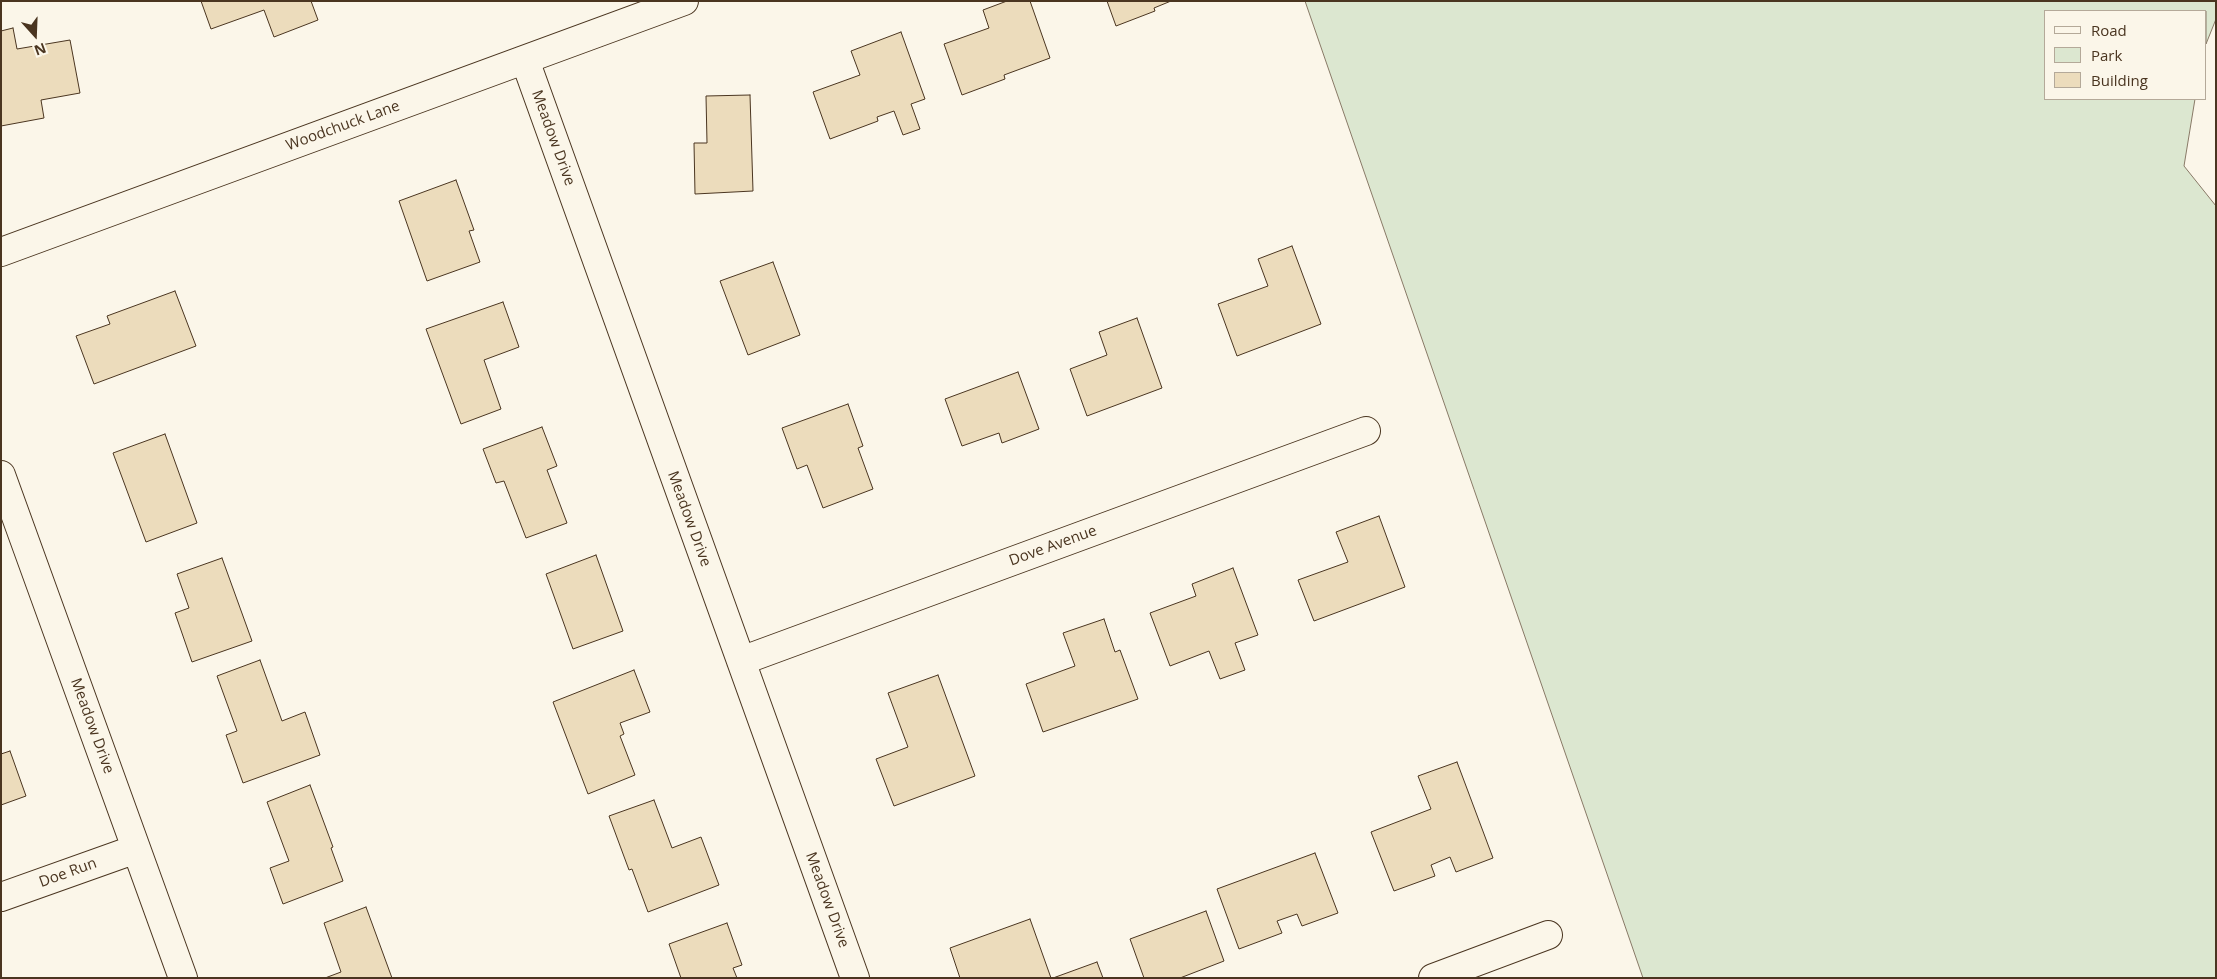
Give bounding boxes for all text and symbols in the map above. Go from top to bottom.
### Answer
north arrow [10,10,60,60]
legend [2044,10,2207,100]
text: Road [2091,20,2127,40]
text: N [32,39,49,60]
text: Park [2091,45,2122,65]
text: Building [2091,70,2148,90]
street label: Meadow Drive [527,88,579,188]
street label: Woodchuck Lane [284,97,402,155]
street label: Meadow Drive [663,469,715,569]
street label: Dove Avenue [1007,522,1099,570]
street label: Meadow Drive [66,676,118,776]
street label: Meadow Drive [801,850,853,950]
street label: Doe Run [37,854,99,892]

